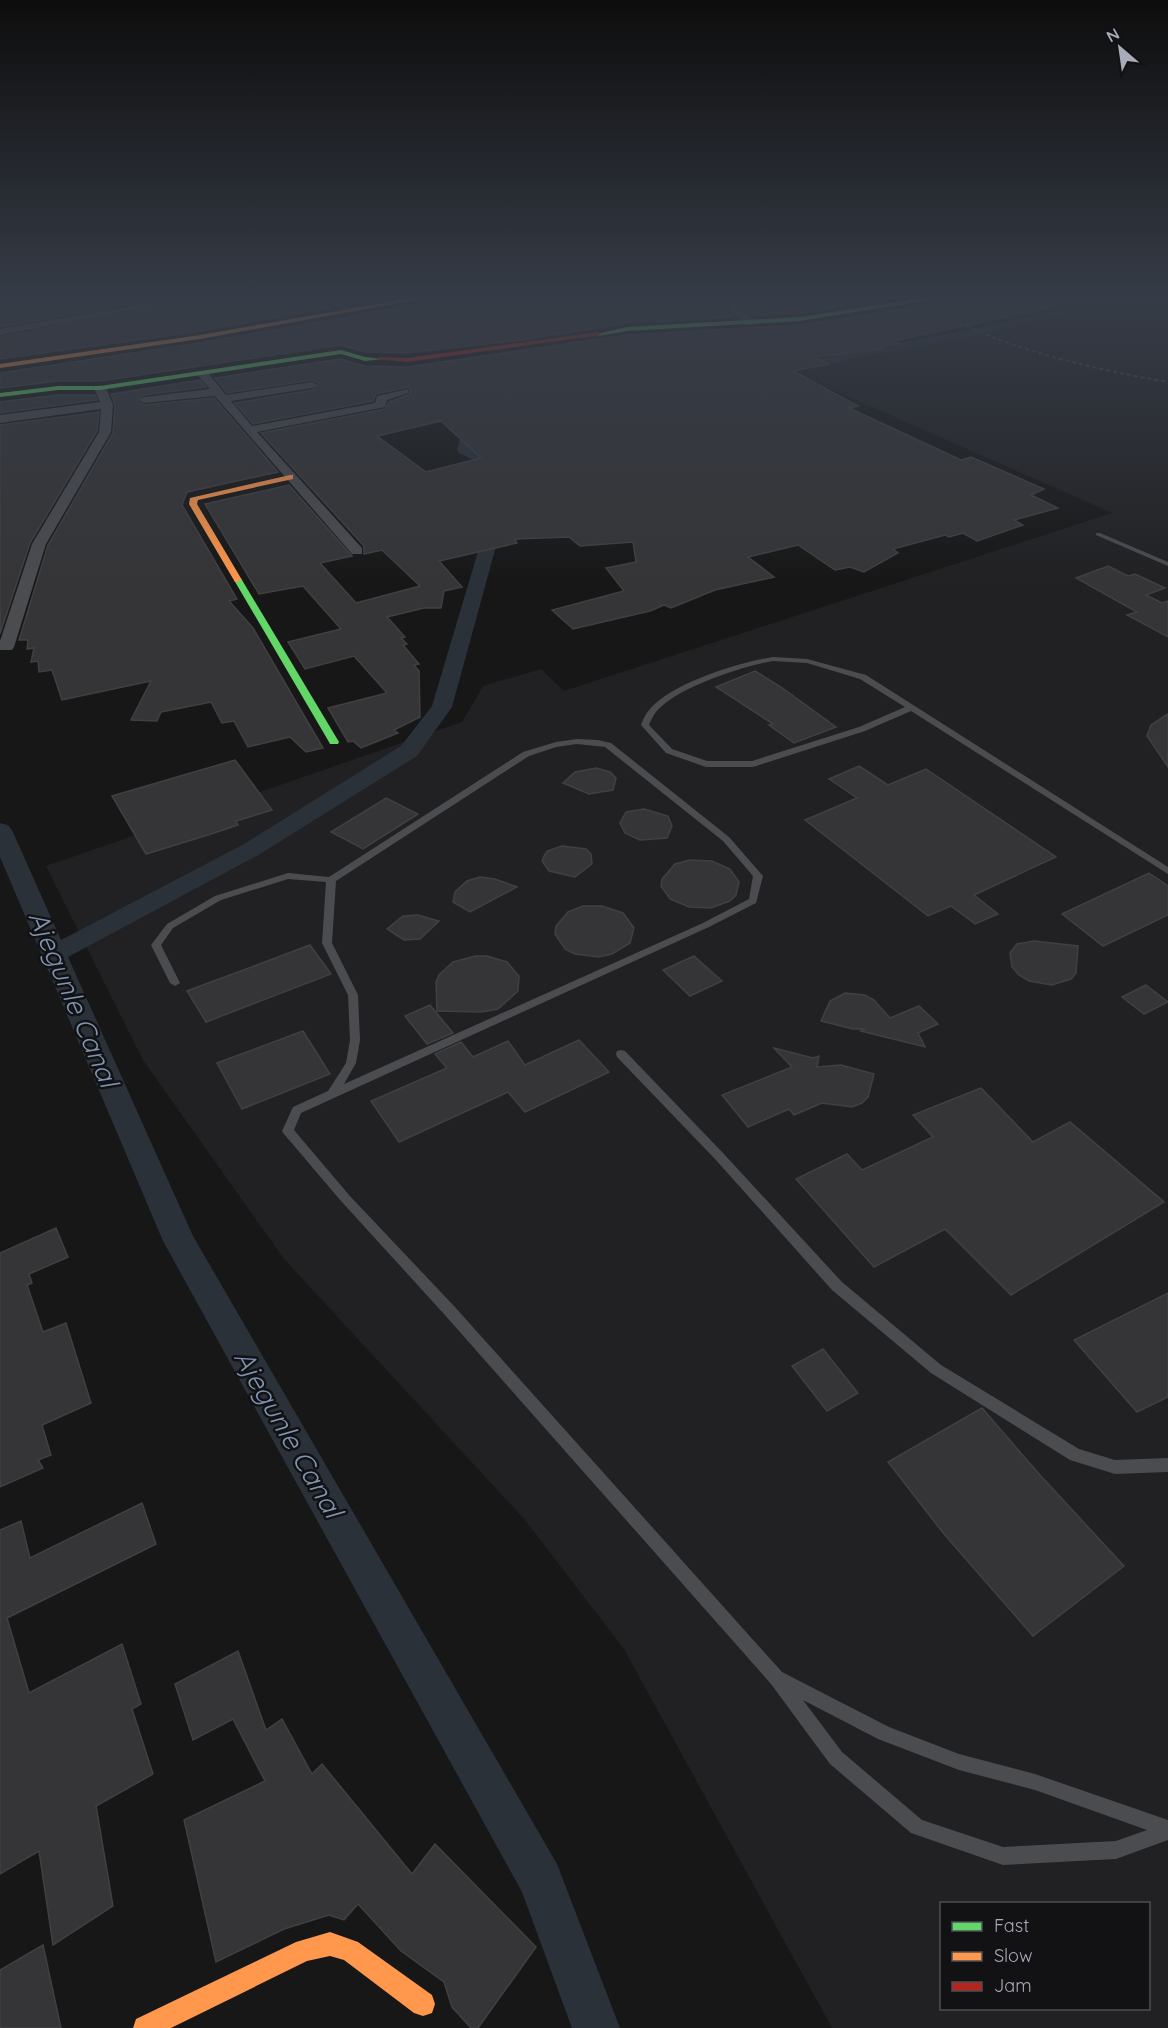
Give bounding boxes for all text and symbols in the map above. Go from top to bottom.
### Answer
north arrow [1090,18,1150,78]
text: N [1103,23,1123,46]
water label: Ajegunle Canal [22,905,127,1094]
water label: Ajegunle Canal [227,1343,352,1526]
legend [940,1902,1150,2010]
text: Fast [994,1914,1029,1937]
text: Slow [994,1944,1032,1967]
text: Jam [994,1974,1032,1997]

